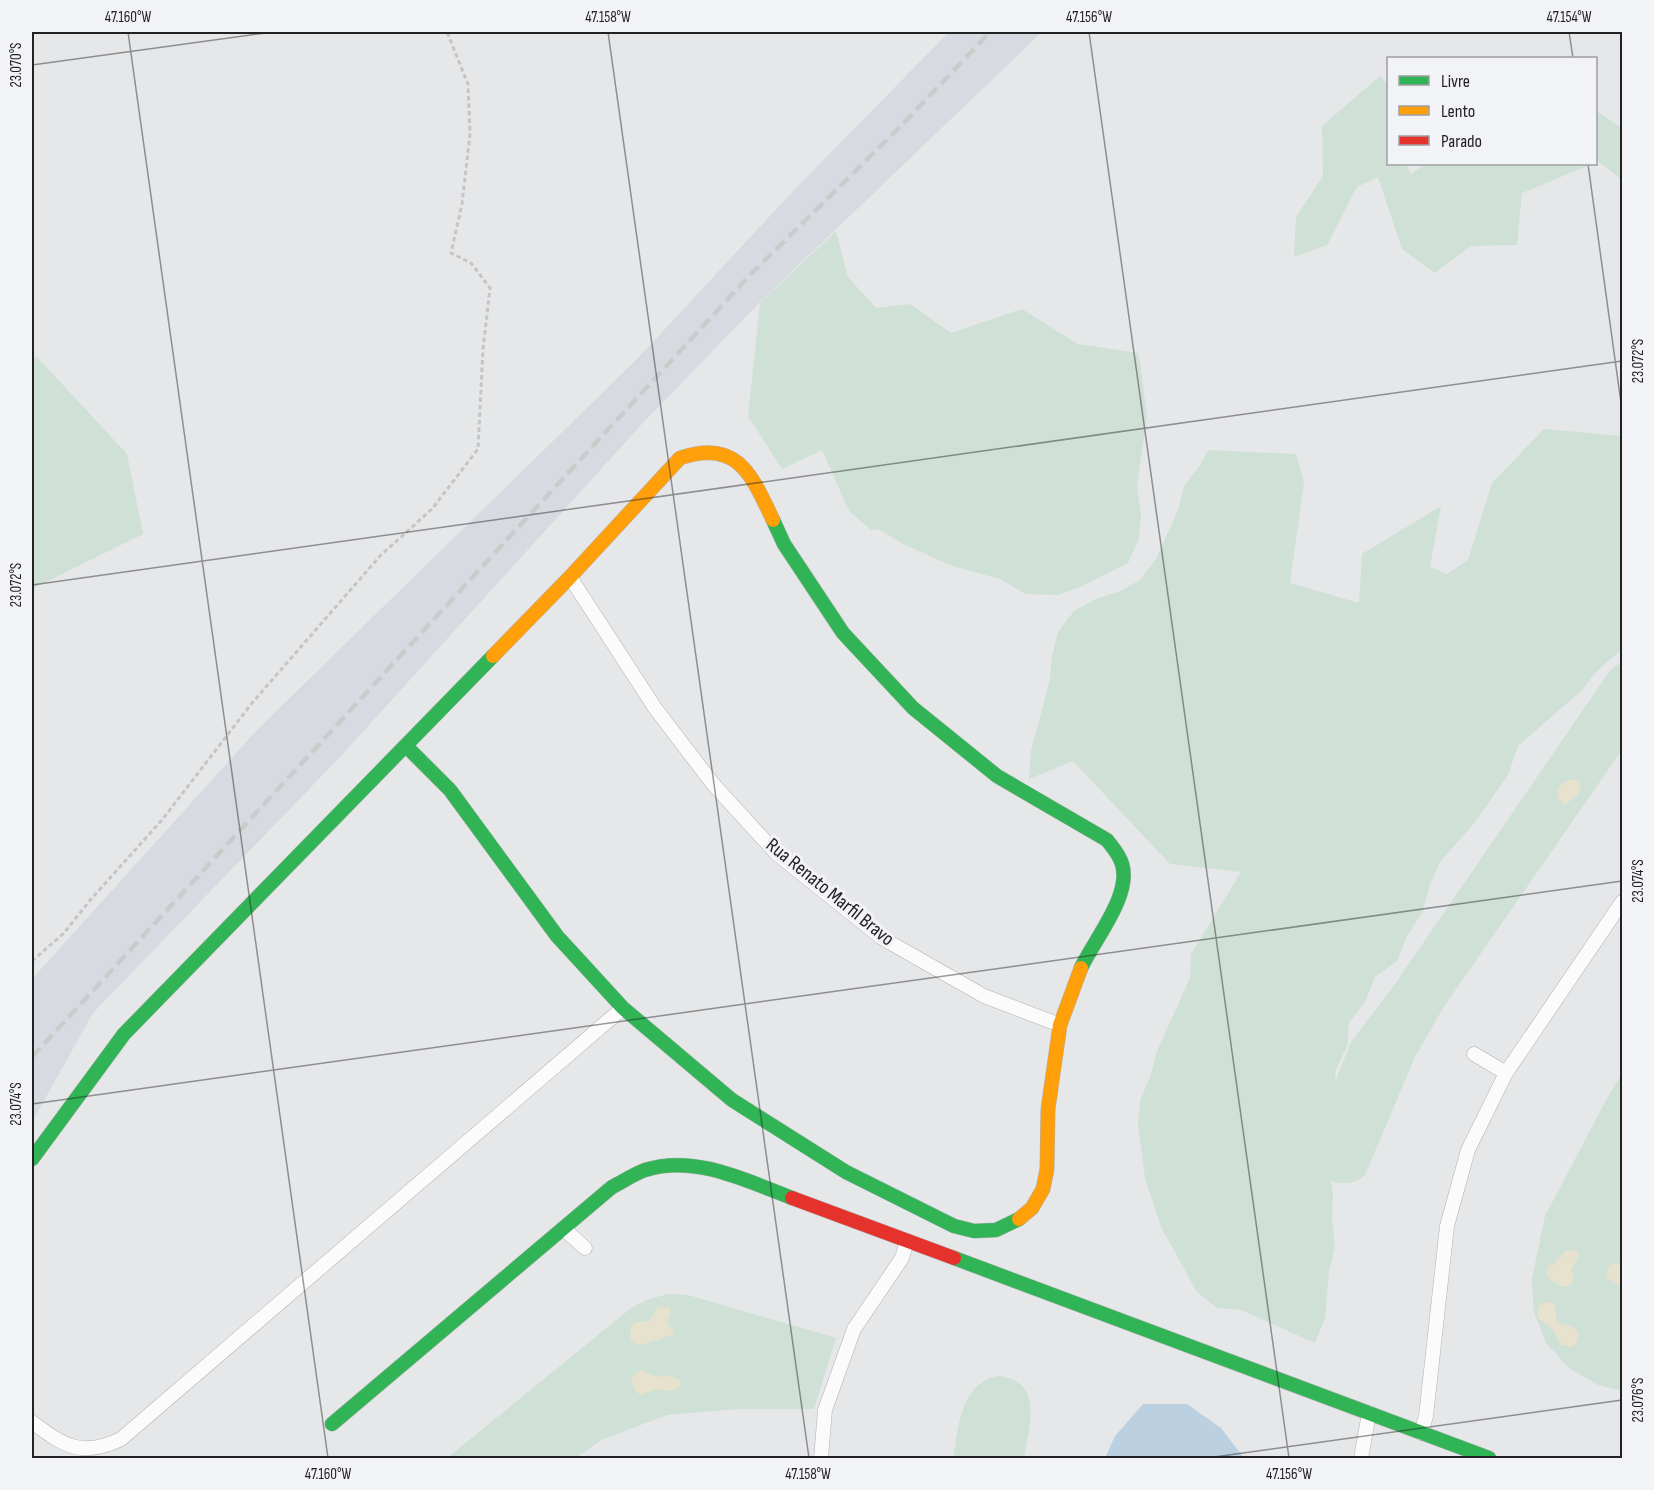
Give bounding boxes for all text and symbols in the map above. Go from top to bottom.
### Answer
text: 47.160°W [105,8,151,27]
text: 47.158°W [585,8,631,27]
text: 47.156°W [1066,8,1112,27]
text: 47.154°W [1546,8,1592,27]
text: 23.070°S [7,42,26,88]
legend [1387,57,1597,165]
text: Livre [1441,71,1470,92]
text: Lento [1441,101,1475,122]
text: Parado [1441,131,1482,152]
text: 23.072°S [1629,339,1648,383]
text: 23.072°S [7,563,26,607]
street label: Rua Renato Marfil Bravo [761,833,899,951]
text: 23.074°S [1629,859,1648,903]
text: 23.074°S [7,1082,26,1126]
text: 23.076°S [1629,1378,1648,1422]
text: 47.160°W [305,1465,351,1484]
text: 47.158°W [785,1465,831,1484]
text: 47.156°W [1266,1465,1312,1484]

